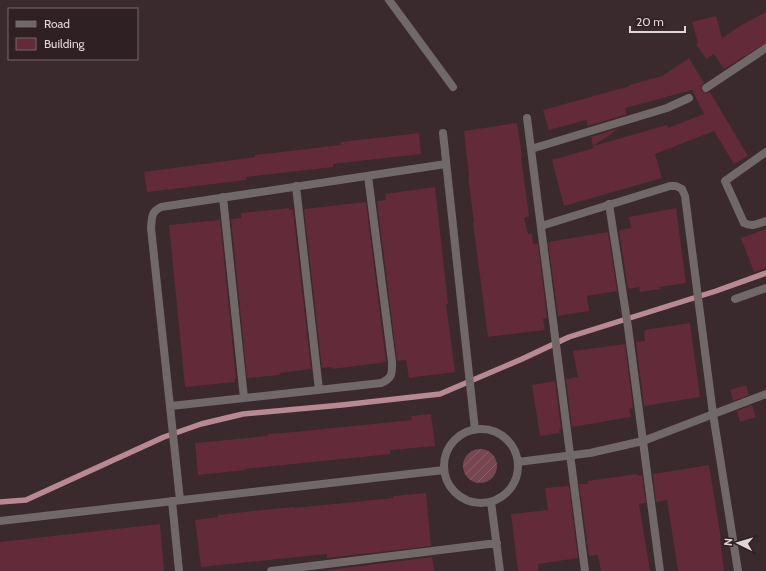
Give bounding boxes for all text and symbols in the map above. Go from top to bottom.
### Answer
legend [8,8,138,60]
scale bar [630,8,685,34]
text: 20 m [636,14,664,29]
text: Road [44,16,70,31]
text: Building [44,36,86,51]
north arrow [718,523,758,563]
text: N [721,538,735,547]

